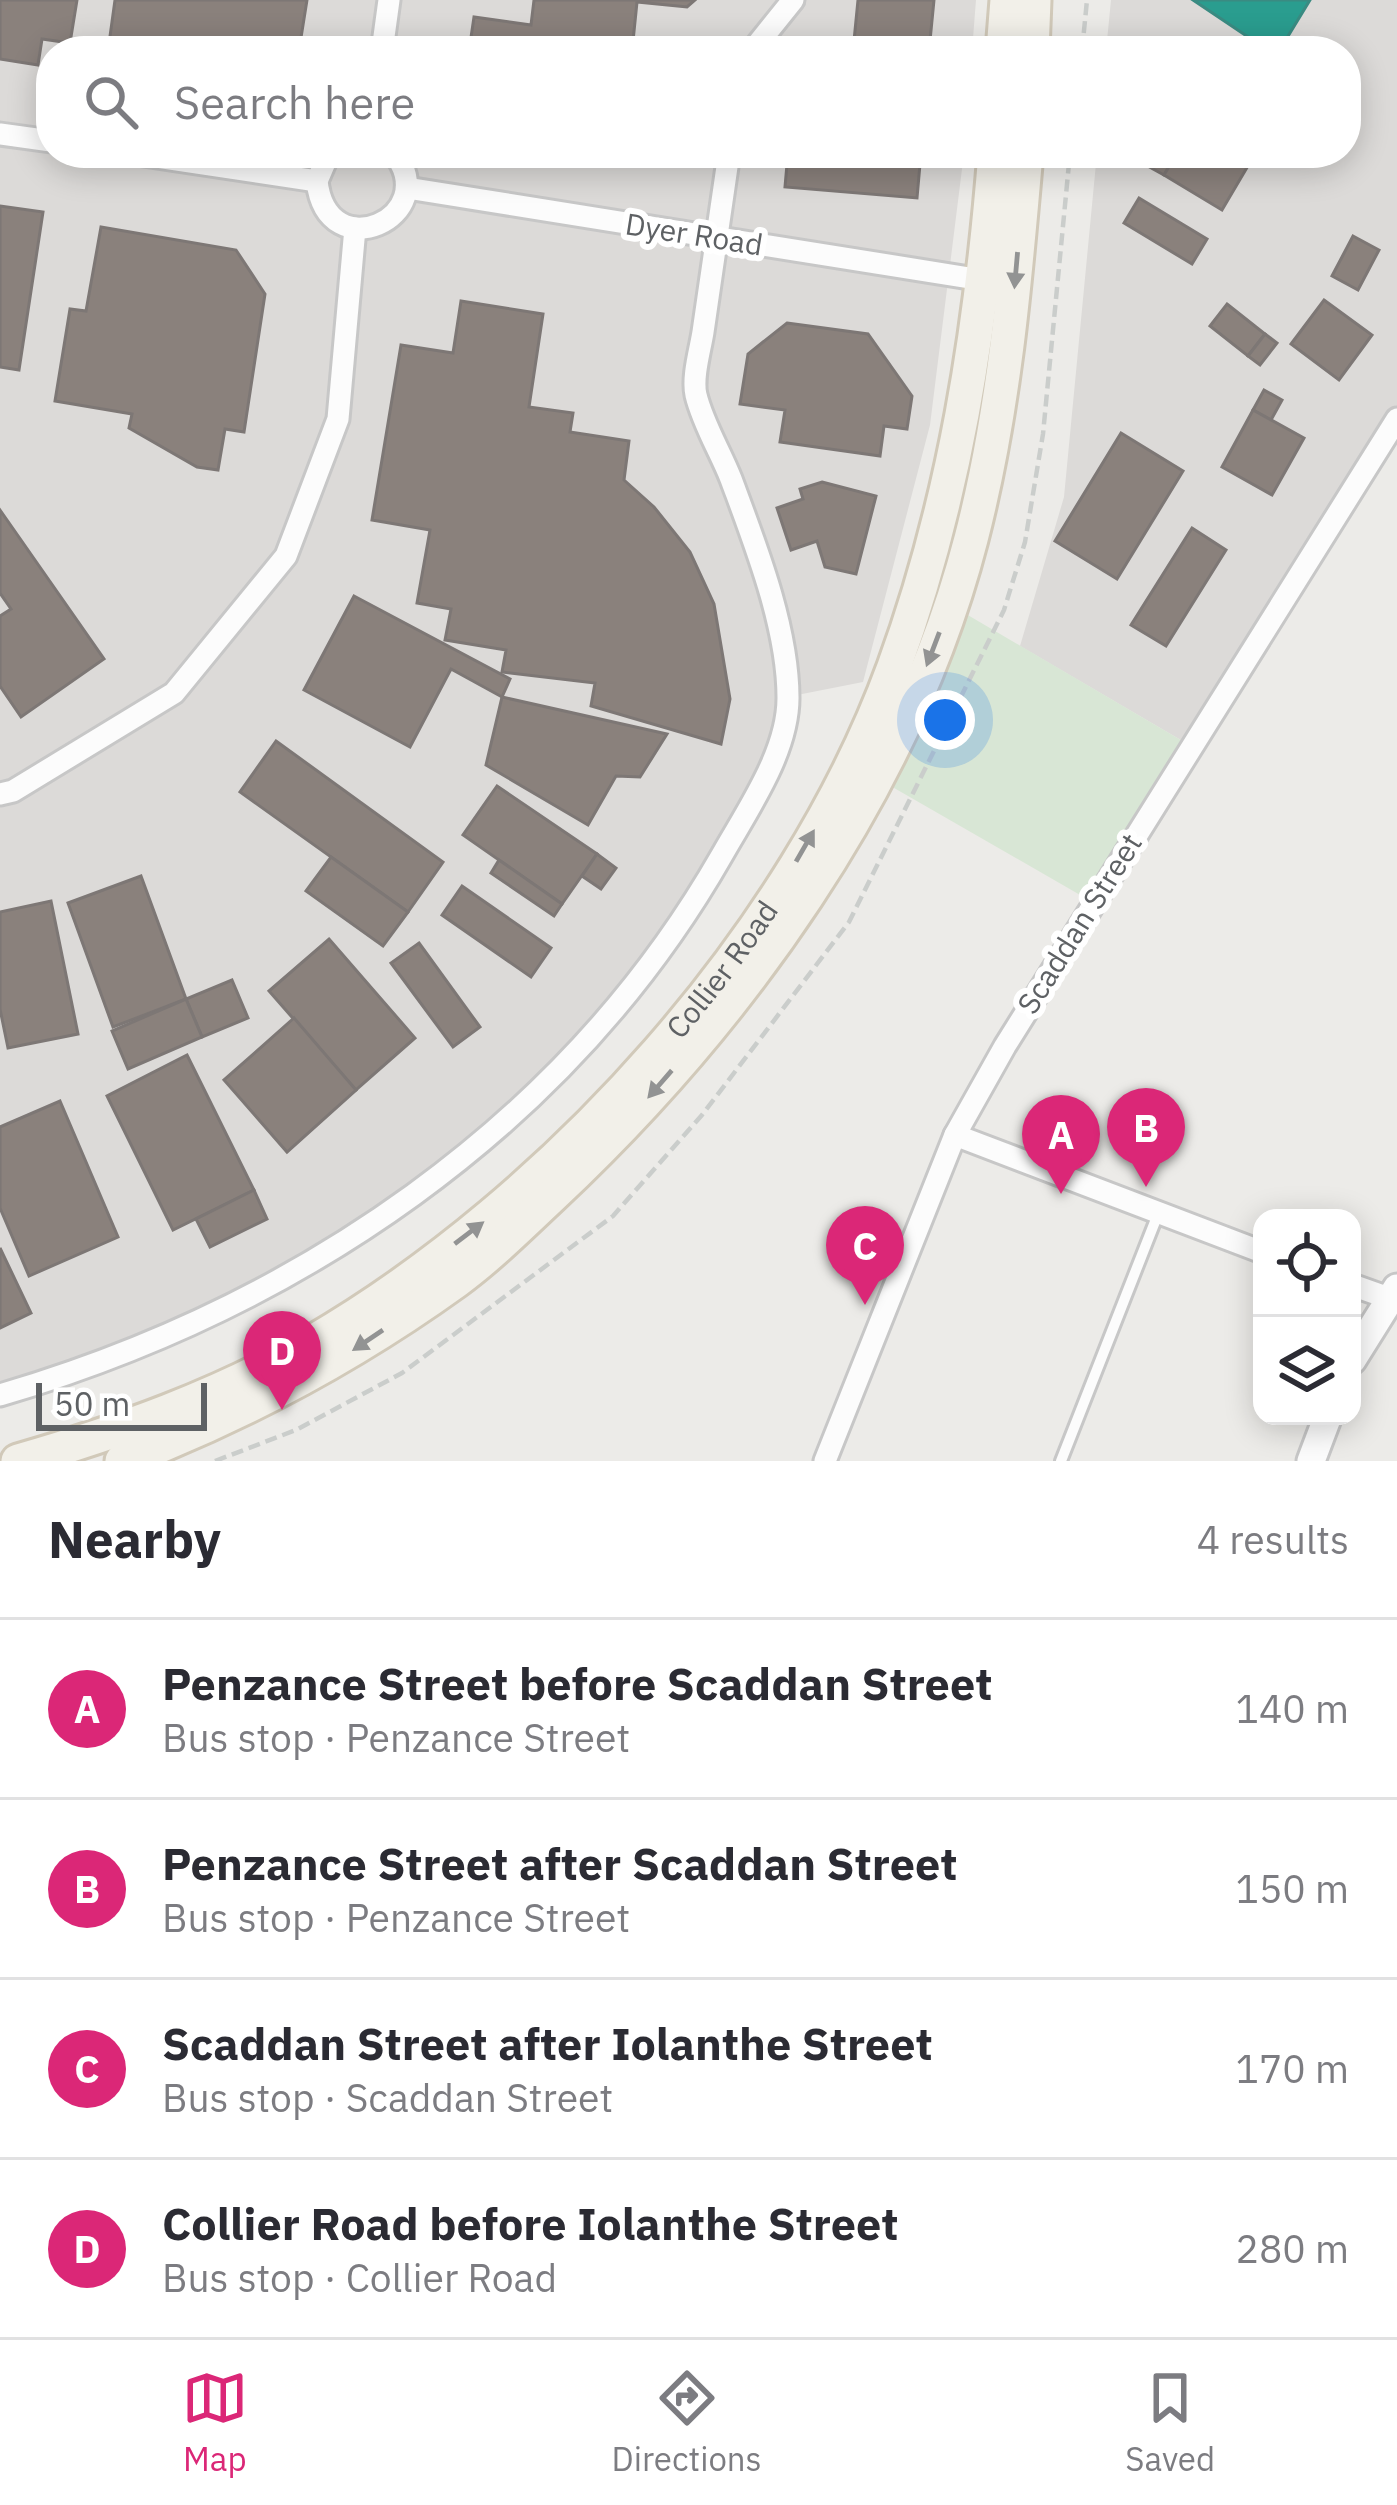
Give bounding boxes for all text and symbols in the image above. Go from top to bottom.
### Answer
search box [36,36,1361,168]
icon: search [78,69,144,135]
text: Search here [174,73,415,131]
street label: Dyer Road [623,203,766,264]
one-way arrow [1006,251,1025,289]
one-way arrow [922,631,941,667]
your location [915,690,975,750]
street label: Scaddan Street [1008,826,1150,1021]
one-way arrow [794,828,815,863]
street label: Collier Road [657,893,786,1046]
one-way arrow [648,1069,674,1099]
pin: B [1107,1088,1185,1187]
pin: A [1022,1095,1100,1194]
pin: C [826,1206,904,1305]
map controls [1253,1209,1361,1425]
button: locate [1253,1209,1361,1317]
one-way arrow [453,1222,484,1246]
pin: D [243,1311,321,1410]
button: layers [1253,1317,1361,1425]
one-way arrow [352,1328,385,1350]
scale bar [36,1377,207,1430]
text: 50 m [54,1382,130,1425]
text: Nearby [48,1506,221,1572]
text: 4 results [1197,1514,1349,1565]
text: Penzance Street before Scaddan Street [162,1654,992,1712]
text: A [74,1683,100,1734]
text: 140 m [1236,1683,1349,1734]
text: Bus stop · Penzance Street [162,1712,630,1763]
text: Penzance Street after Scaddan Street [162,1834,957,1892]
text: B [74,1863,100,1914]
text: 150 m [1236,1863,1349,1914]
text: Bus stop · Penzance Street [162,1892,630,1943]
text: Scaddan Street after Iolanthe Street [162,2014,933,2072]
text: C [74,2043,100,2094]
text: 170 m [1236,2043,1349,2094]
text: Bus stop · Scaddan Street [162,2072,613,2123]
text: Collier Road before Iolanthe Street [162,2194,899,2252]
text: D [73,2223,101,2274]
text: 280 m [1236,2223,1349,2274]
text: Bus stop · Collier Road [162,2252,557,2303]
tab: Map [182,2365,248,2480]
tab: Directions [612,2365,762,2480]
tab: Saved [1125,2365,1215,2480]

